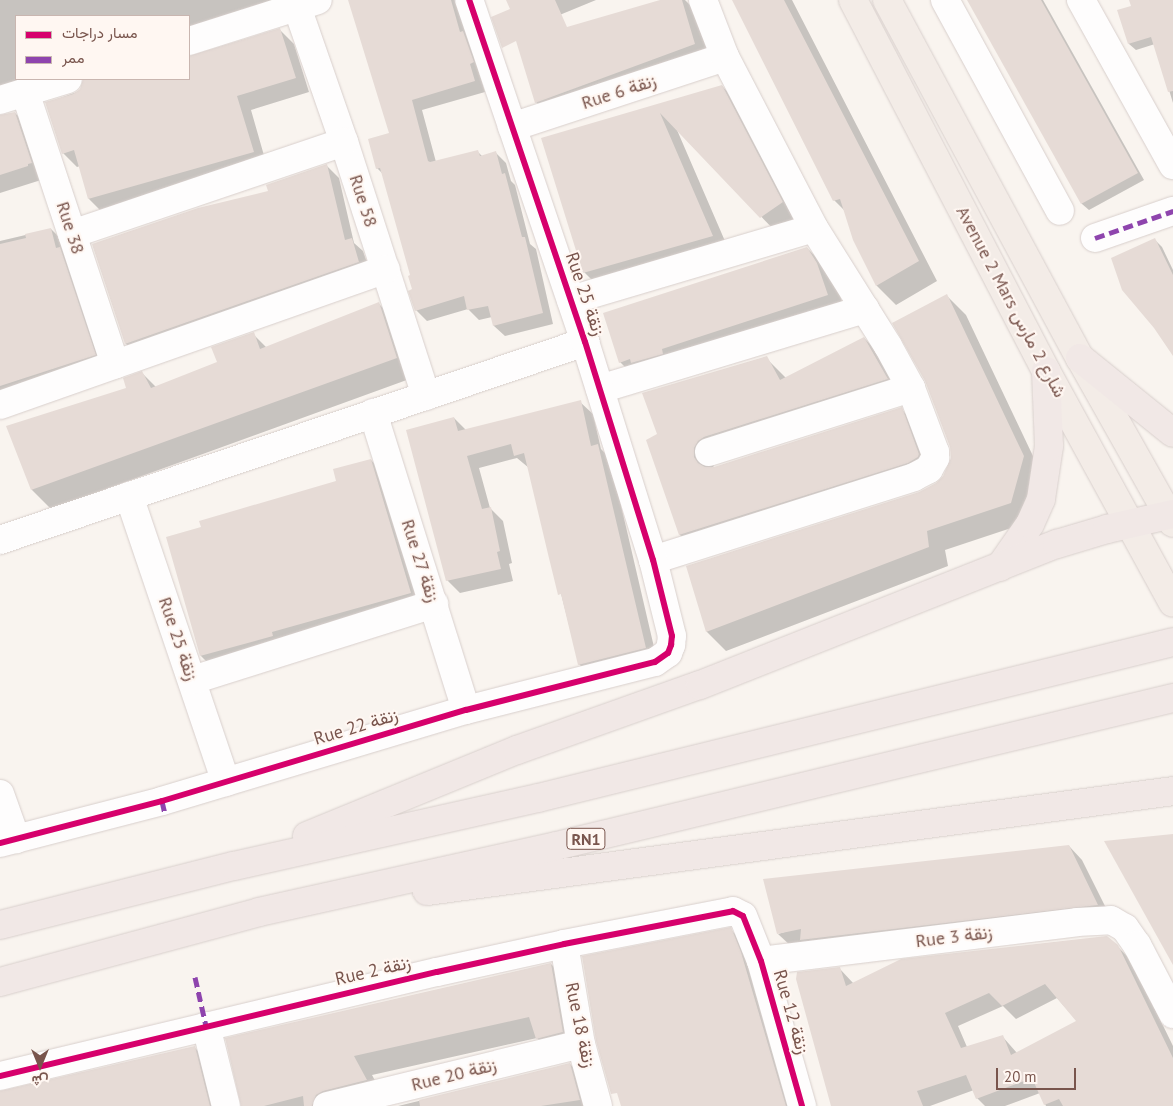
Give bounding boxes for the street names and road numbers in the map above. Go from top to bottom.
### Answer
street label: Rue 6 زنقة [579,70,659,114]
street label: Rue 58 [344,172,382,230]
street label: Rue 38 [51,199,89,257]
street label: Avenue 2 Mars شارع 2 مارس [951,203,1071,401]
street label: Rue 25 زنقة [561,249,609,339]
street label: Rue 27 زنقة [396,516,444,606]
street label: Rue 25 زنقة [154,594,202,684]
street label: Rue 22 زنقة [311,704,401,750]
road number: RN1 [566,826,606,852]
street label: Rue 3 زنقة [914,922,994,952]
street label: Rue 2 زنقة [333,952,413,990]
street label: Rue 12 زنقة [769,967,813,1057]
street label: Rue 18 زنقة [560,980,600,1070]
street label: Rue 20 زنقة [409,1054,499,1096]

